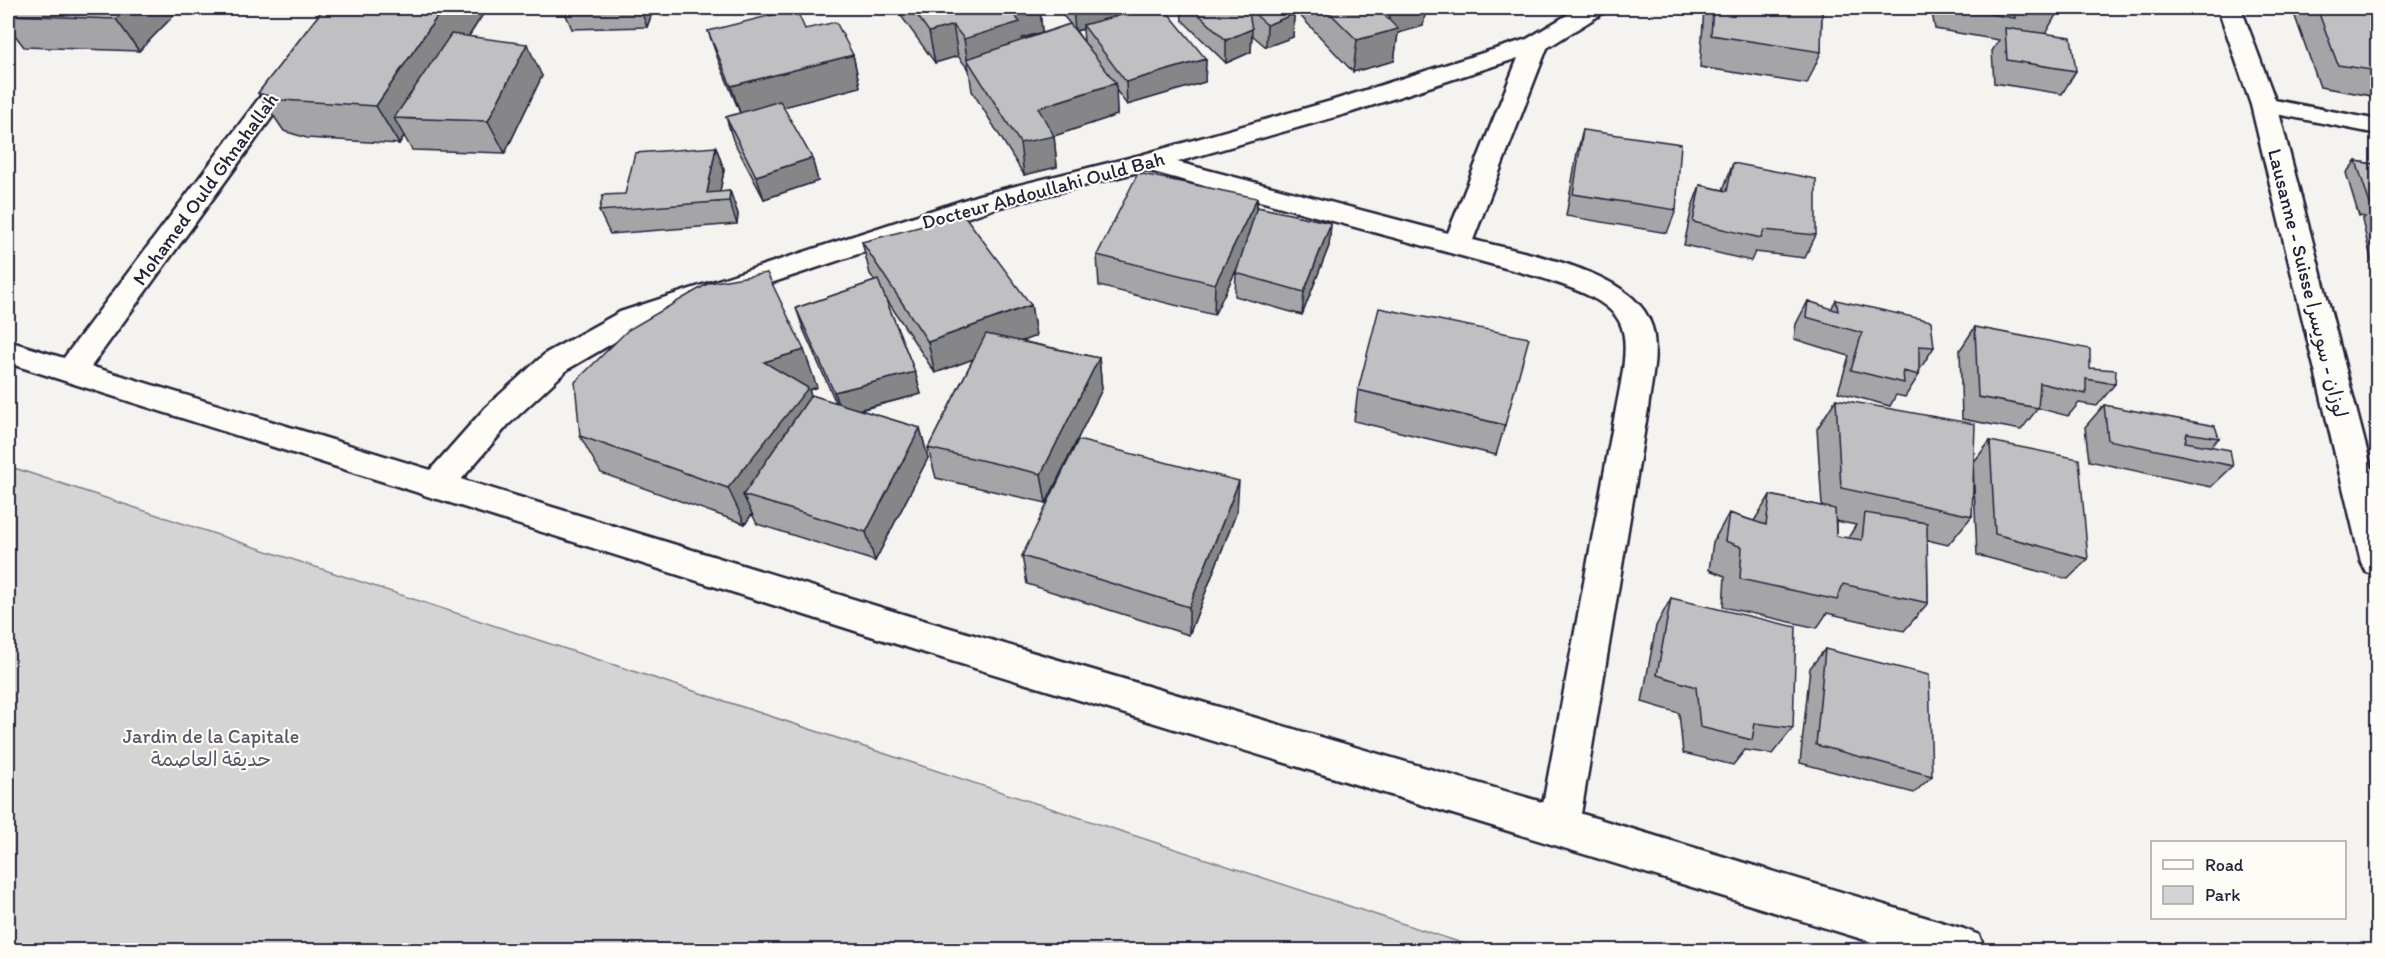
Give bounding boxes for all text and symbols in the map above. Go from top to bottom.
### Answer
street label: Mohamed Ould Ghnahallah [127,88,283,290]
street label: Docteur Abdoullahi Ould Bah [919,146,1167,234]
street label: Lausanne - Suisse لوزان - سويسرا [2261,146,2353,420]
park label: Jardin de la Capitale حديقة العاصمة [123,724,299,771]
legend [2151,841,2346,919]
text: Road [2205,854,2244,876]
text: Park [2205,884,2240,906]

